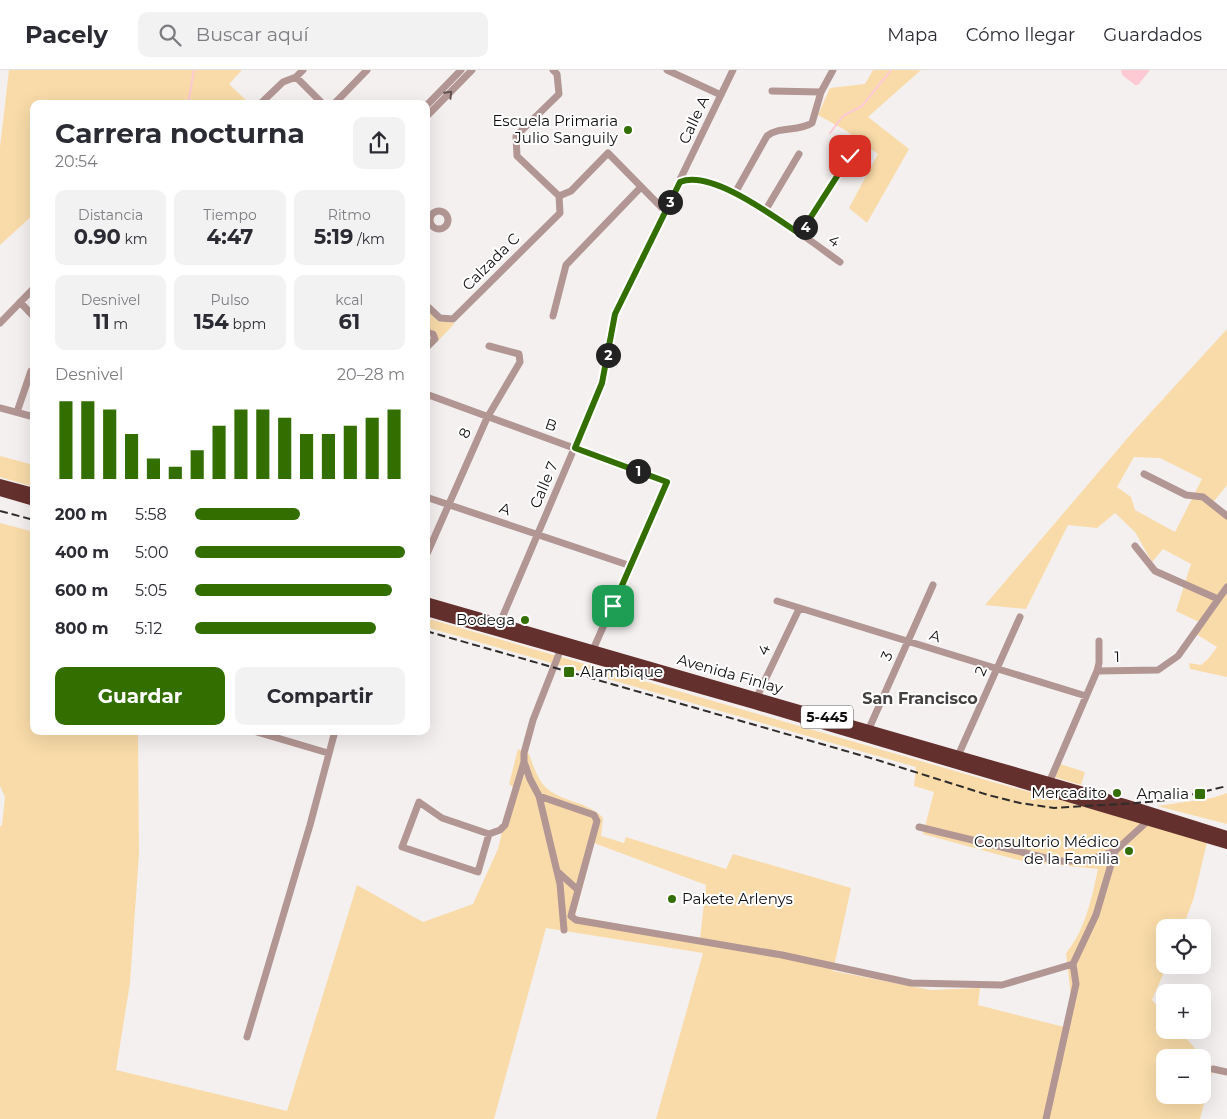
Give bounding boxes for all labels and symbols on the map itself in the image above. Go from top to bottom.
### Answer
one-way arrow [443,90,452,99]
street label: Calle A [674,92,713,147]
place label: Escuela Primaria Julio Sanguily [492,111,619,147]
marker: Escuela Primaria Julio Sanguily [622,124,634,136]
pin [829,135,871,177]
pin: 3 [658,190,682,214]
pin: 4 [792,214,818,240]
street label: Calzada C [458,229,524,294]
street label: 4 [825,230,844,251]
pin: 2 [596,342,620,368]
street label: B [543,414,560,435]
street label: 8 [454,425,475,441]
street label: Calle 7 [525,458,562,511]
pin: 1 [626,458,650,484]
street label: A [497,498,514,519]
pin [592,585,634,627]
place label: Bodega [456,610,515,629]
marker: Bodega [519,614,531,626]
street label: A [927,625,943,646]
street label: 4 [753,641,774,658]
street label: 1 [1114,647,1120,666]
street label: 3 [876,648,897,664]
street label: Avenida Finlay [675,649,786,698]
place label: Alambique [580,662,663,681]
street label: 2 [970,663,991,679]
marker: Alambique [562,665,576,679]
district label: San Francisco [862,689,978,708]
road number: 5-445 [801,706,853,729]
place label: Mercadito [1031,783,1107,802]
place label: Amalia [1137,784,1189,803]
marker: Mercadito [1111,787,1123,799]
marker: Amalia [1193,787,1207,801]
place label: Consultorio Médico de la Familia [974,832,1119,868]
marker: Consultorio Médico de la Familia [1123,845,1135,857]
place label: Pakete Arlenys [682,889,793,908]
marker: Pakete Arlenys [666,893,678,905]

